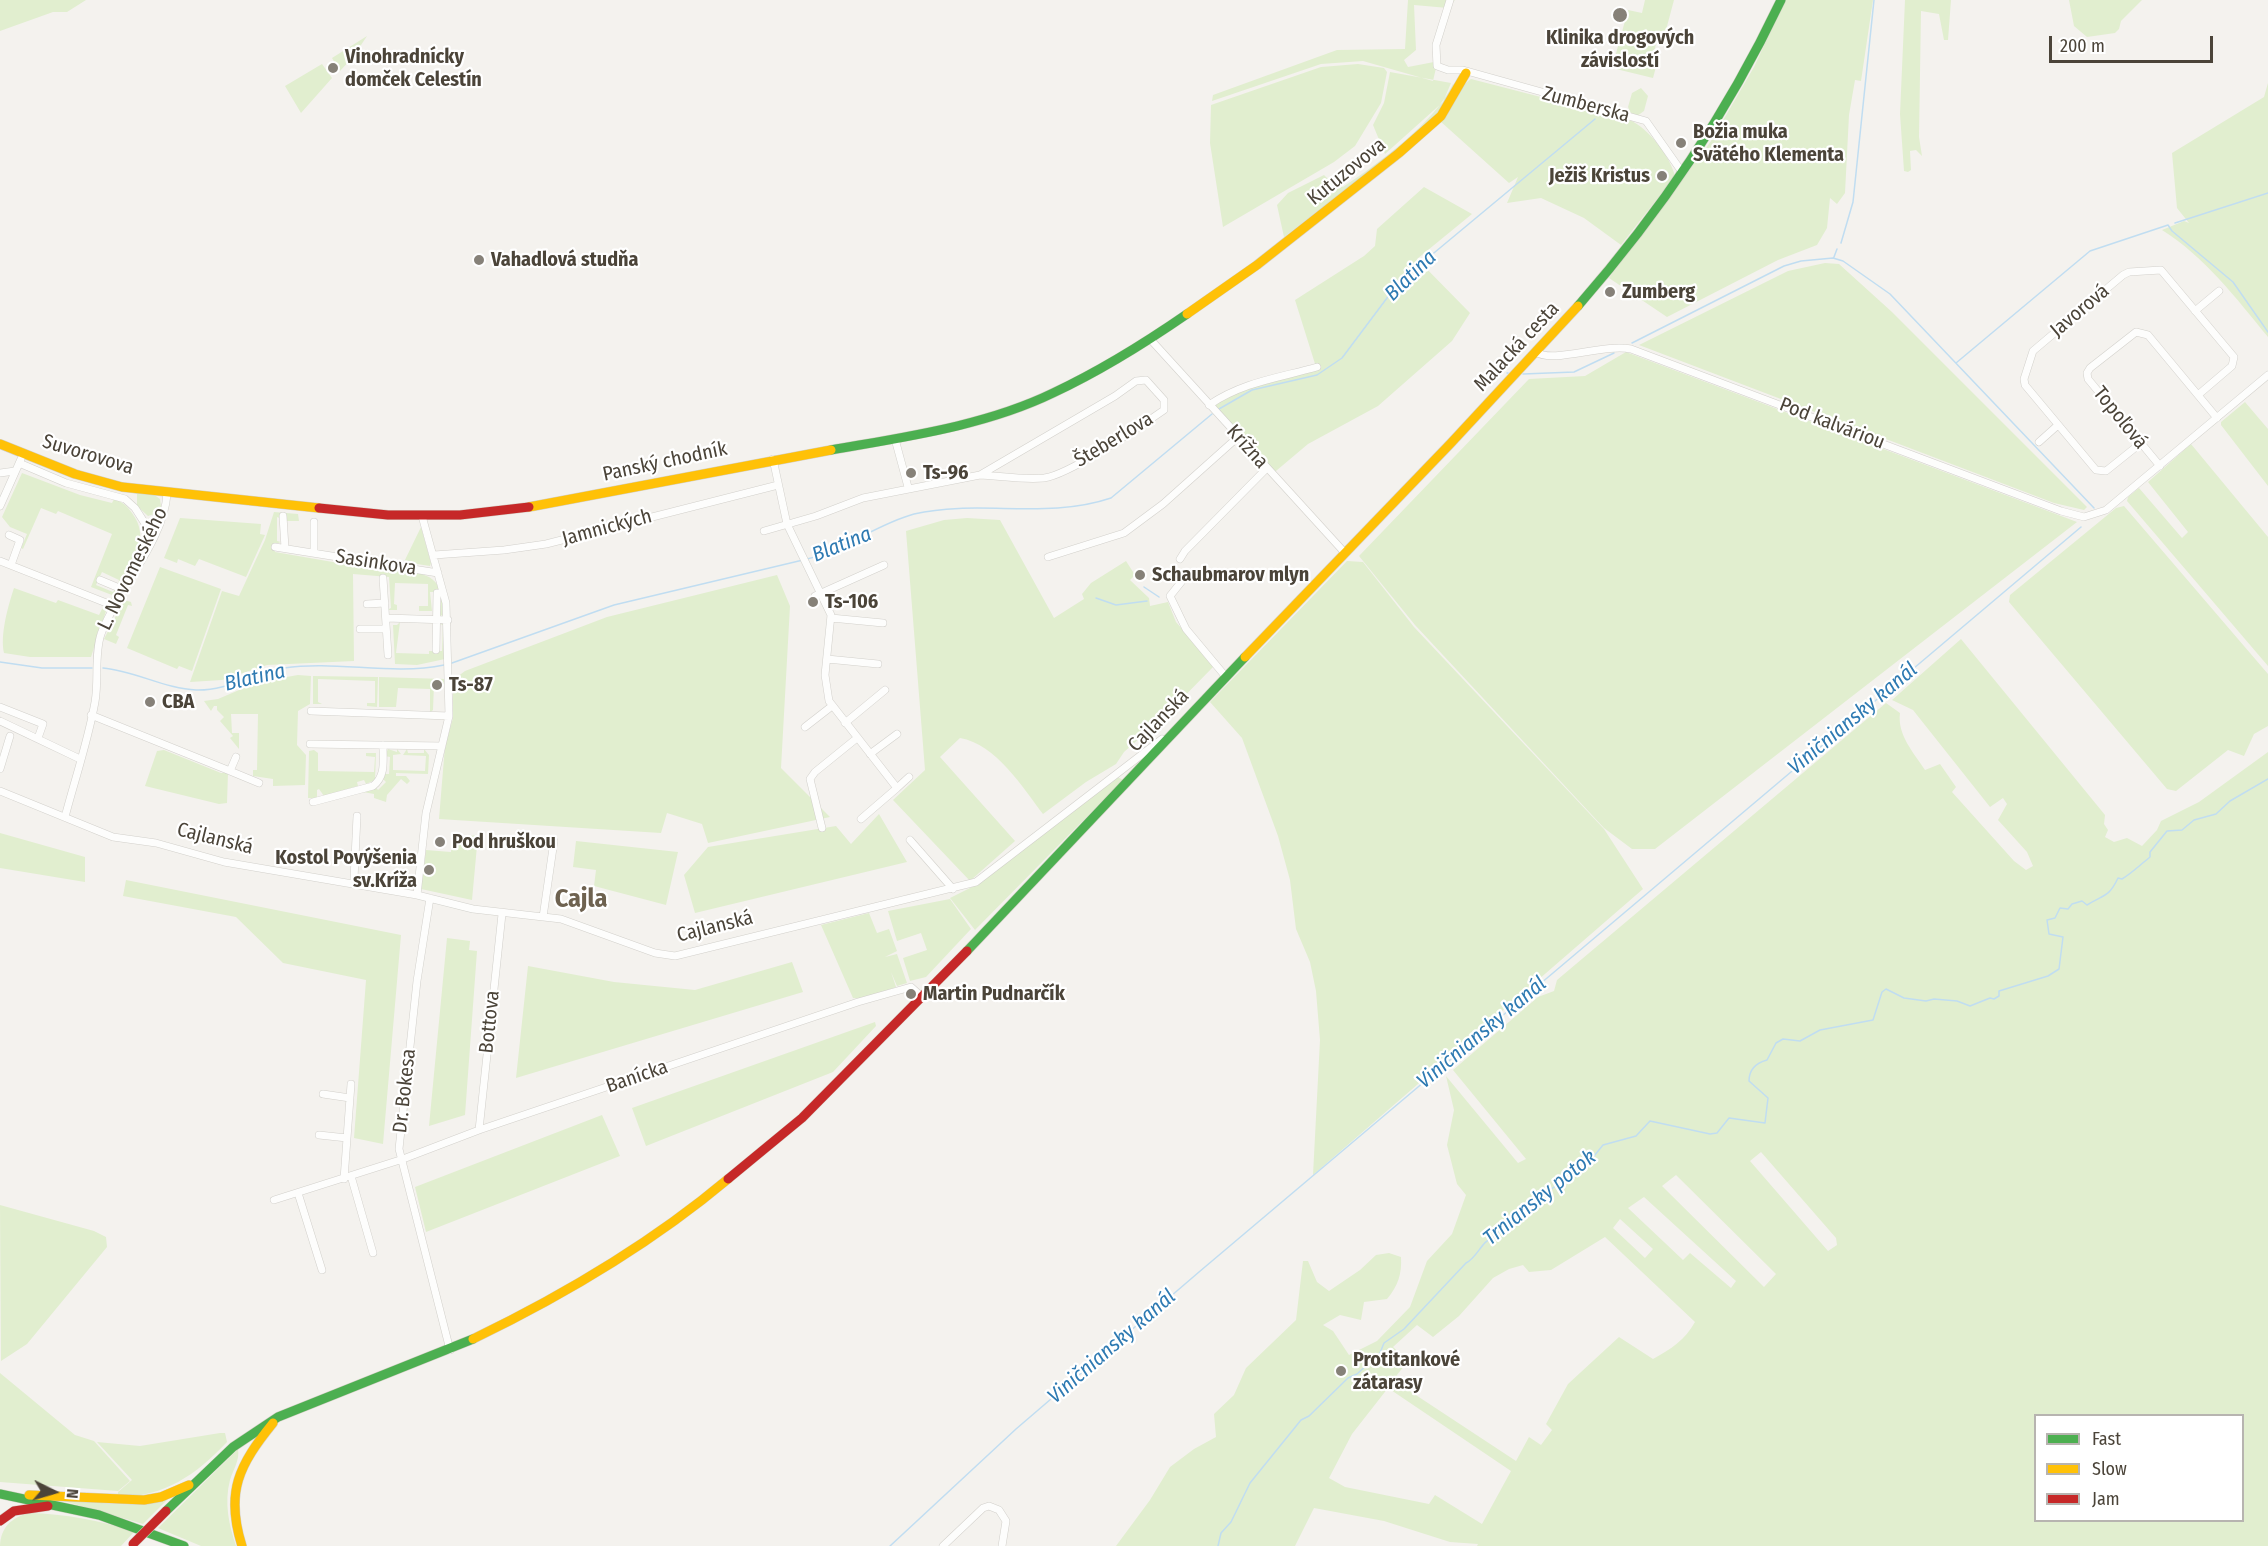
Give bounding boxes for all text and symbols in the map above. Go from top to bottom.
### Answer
marker: Klinika drogových závislostí [1611,6,1629,24]
scale bar [2052,24,2216,62]
place label: Klinika drogových závislostí [1546,26,1694,73]
text: 200 m [2060,35,2105,57]
place label: Vinohradnícky domček Celestín [345,45,482,92]
marker: Vinohradnícky domček Celestín [326,61,340,75]
street label: Zumberska [1540,82,1632,128]
place label: Božia muka Svätého Klementa [1693,120,1844,167]
street label: Kutuzovova [1303,133,1391,211]
marker: Božia muka Svätého Klementa [1674,136,1688,150]
place label: Ježiš Kristus [1549,164,1650,188]
marker: Ježiš Kristus [1655,169,1669,183]
water label: Blatina [1380,245,1442,307]
place label: Vahadlová studňa [491,248,638,272]
marker: Vahadlová studňa [472,253,486,267]
street label: Javorová [2046,279,2114,343]
place label: Zumberg [1622,280,1695,304]
marker: Zumberg [1603,285,1617,299]
street label: Malacká cesta [1469,297,1565,397]
street label: Topoľová [2088,382,2152,454]
street label: Pod kalváriou [1776,393,1888,455]
street label: Šteberlova [1070,407,1158,473]
street label: Krížna [1221,420,1273,474]
street label: Suvorovova [39,430,137,480]
street label: Panský chodník [601,437,729,487]
place label: Ts-96 [923,461,968,485]
marker: Ts-96 [904,466,918,480]
street label: L. Novomeského [93,504,173,634]
street label: Jamnických [559,504,655,552]
water label: Blatina [809,522,875,568]
street label: Sasinkova [334,545,418,581]
place label: Schaubmarov mlyn [1152,563,1309,587]
marker: Schaubmarov mlyn [1133,568,1147,582]
place label: Ts-106 [825,590,878,614]
marker: Ts-106 [806,595,820,609]
water label: Viničniansky kanál [1783,658,1923,780]
water label: Blatina [222,659,288,697]
place label: Ts-87 [449,673,493,697]
marker: Ts-87 [430,678,444,692]
street label: Cajlanská [1123,685,1195,757]
place label: CBA [162,690,194,714]
marker: CBA [143,695,157,709]
street label: Cajlanská [175,818,255,860]
place label: Pod hruškou [452,830,556,854]
marker: Pod hruškou [433,835,447,849]
place label: Kostol Povýšenia sv.Kríža [275,846,417,893]
marker: Kostol Povýšenia sv.Kríža [422,863,436,877]
district label: Cajla [555,884,607,916]
street label: Cajlanská [675,906,755,948]
water label: Viničniansky kanál [1412,972,1552,1094]
place label: Martin Pudnarčík [923,982,1065,1006]
marker: Martin Pudnarčík [904,987,918,1001]
street label: Bottova [475,989,505,1055]
street label: Dr. Bokesa [389,1048,421,1134]
street label: Banícka [603,1055,671,1099]
water label: Trniansky potok [1479,1145,1601,1251]
water label: Viničniansky kanál [1043,1285,1181,1409]
place label: Protitankové zátarasy [1353,1348,1460,1395]
marker: Protitankové zátarasy [1334,1364,1348,1378]
legend [2034,1414,2244,1522]
text: Fast [2092,1428,2121,1450]
text: Slow [2092,1458,2127,1480]
north arrow [24,1462,84,1522]
text: N [63,1488,82,1499]
text: Jam [2092,1488,2120,1510]

